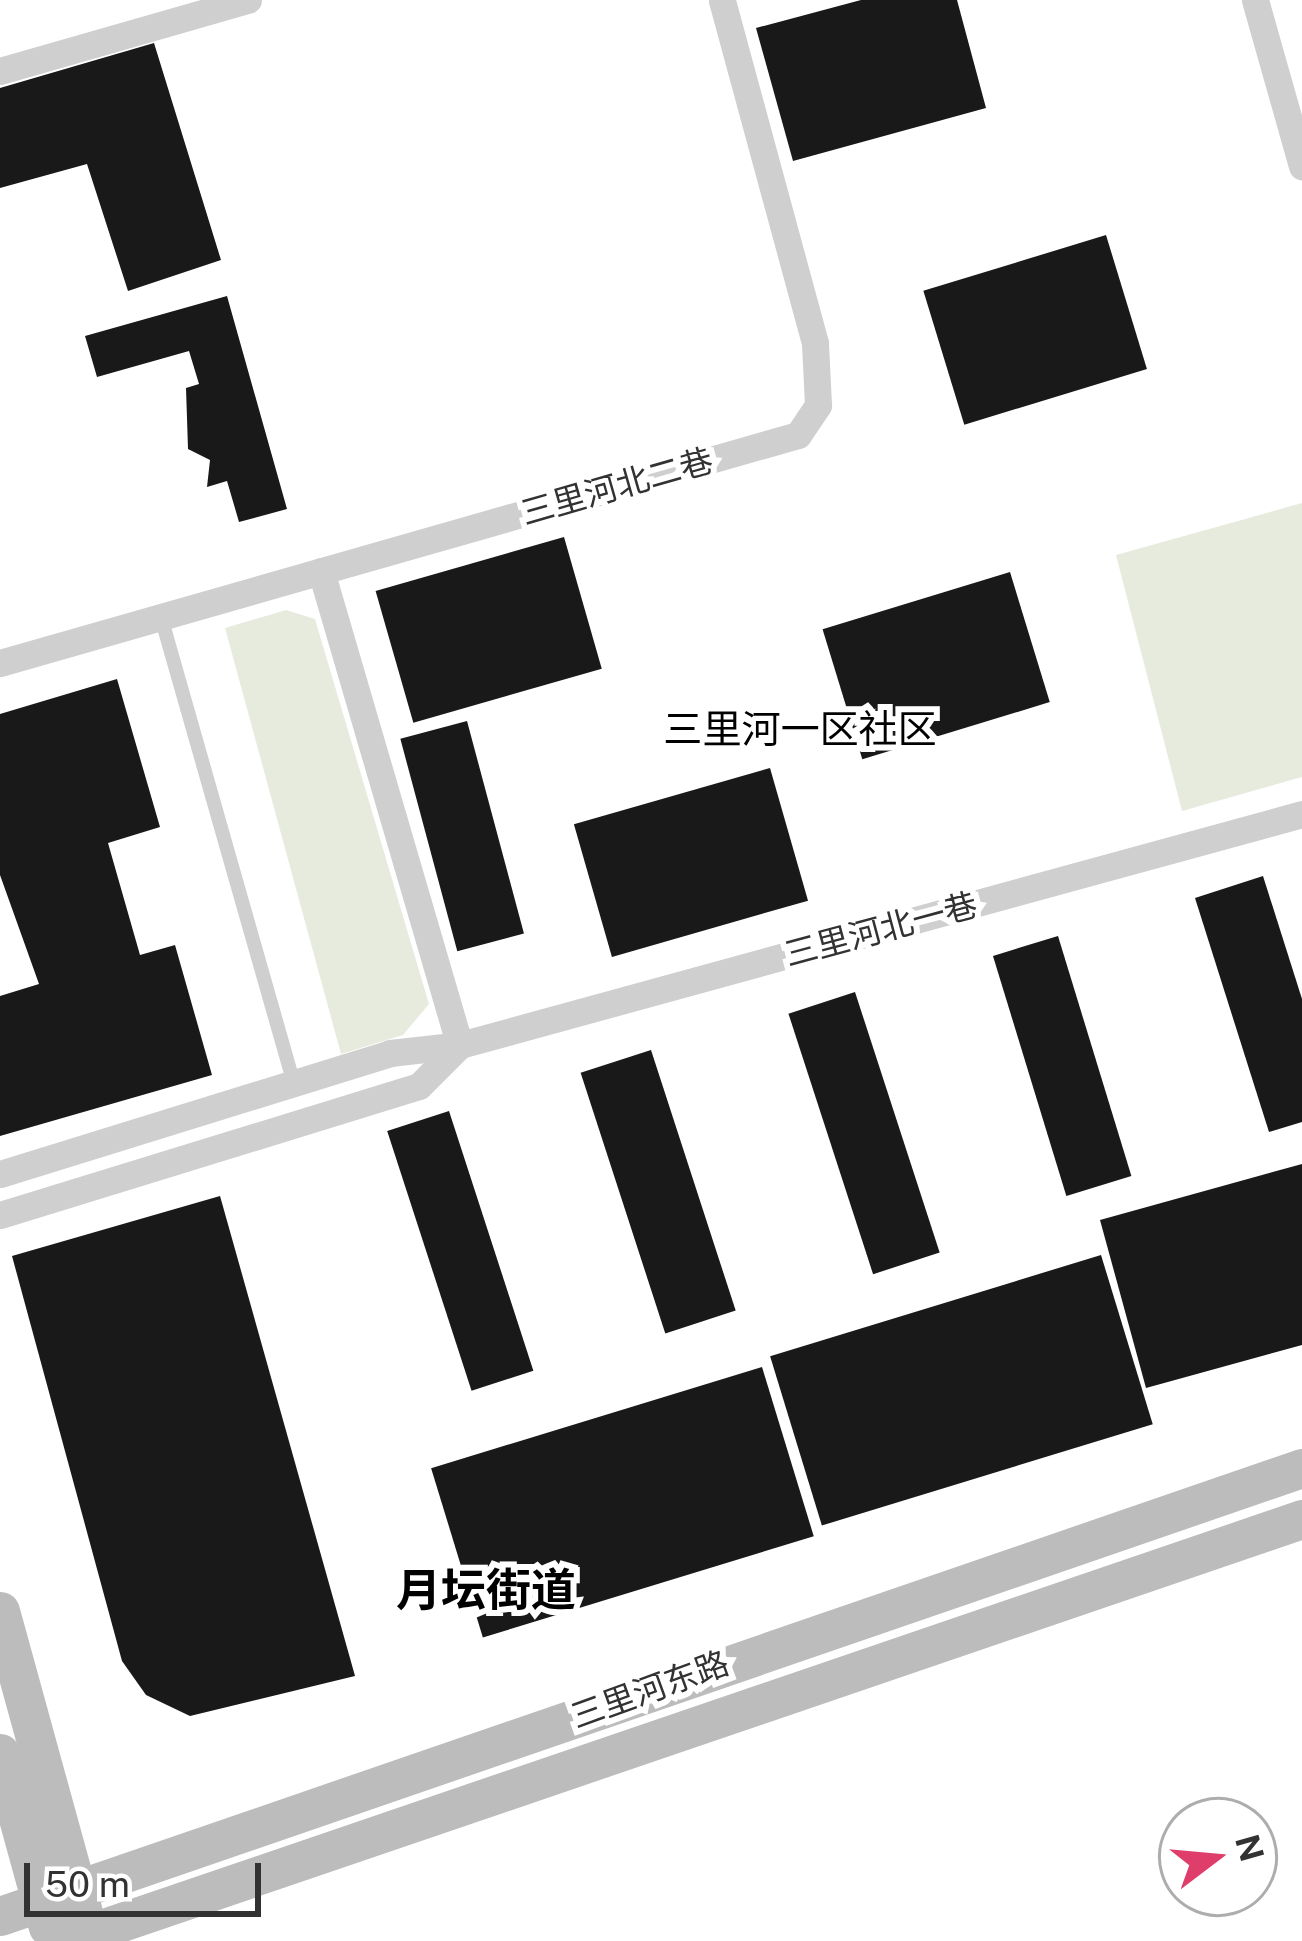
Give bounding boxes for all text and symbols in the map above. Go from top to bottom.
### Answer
street label: 三里河北二巷 [516,441,718,533]
district label: 三里河一区社区 [664,706,936,752]
street label: 三里河北一巷 [780,885,982,975]
district label: 月坛街道 [396,1563,576,1617]
street label: 三里河东路 [566,1643,734,1737]
north arrow [1158,1797,1278,1917]
text: N [1228,1830,1272,1866]
scale bar [30,1839,267,1913]
text: 50 m [45,1863,130,1905]

